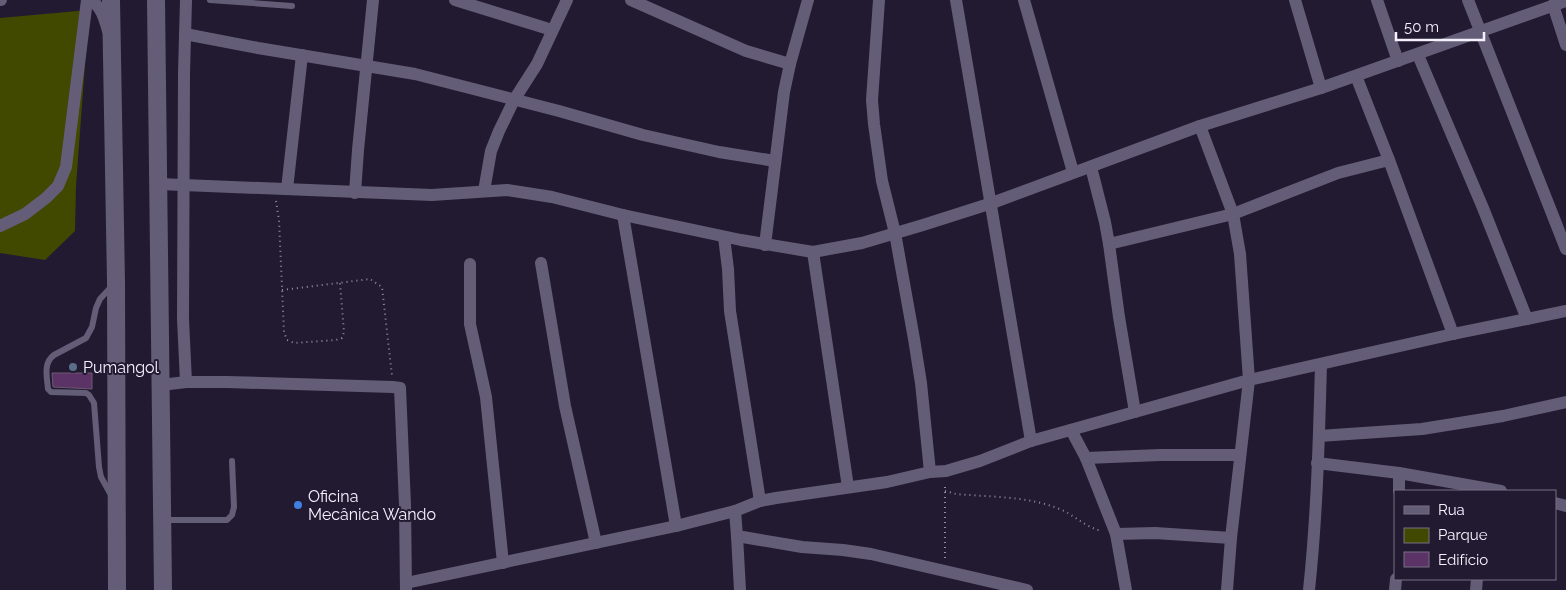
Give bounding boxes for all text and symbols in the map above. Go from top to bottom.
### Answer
scale bar [1396,10,1484,42]
text: 50 m [1404,18,1439,36]
place label: Pumangol [83,358,160,377]
marker: Pumangol [67,361,79,373]
place label: Oficina Mecânica Wando [308,487,436,524]
legend [1394,490,1556,580]
marker: Oficina Mecânica Wando [292,499,304,511]
text: Rua [1438,501,1465,519]
text: Parque [1438,526,1488,544]
text: Edifício [1438,551,1488,569]

